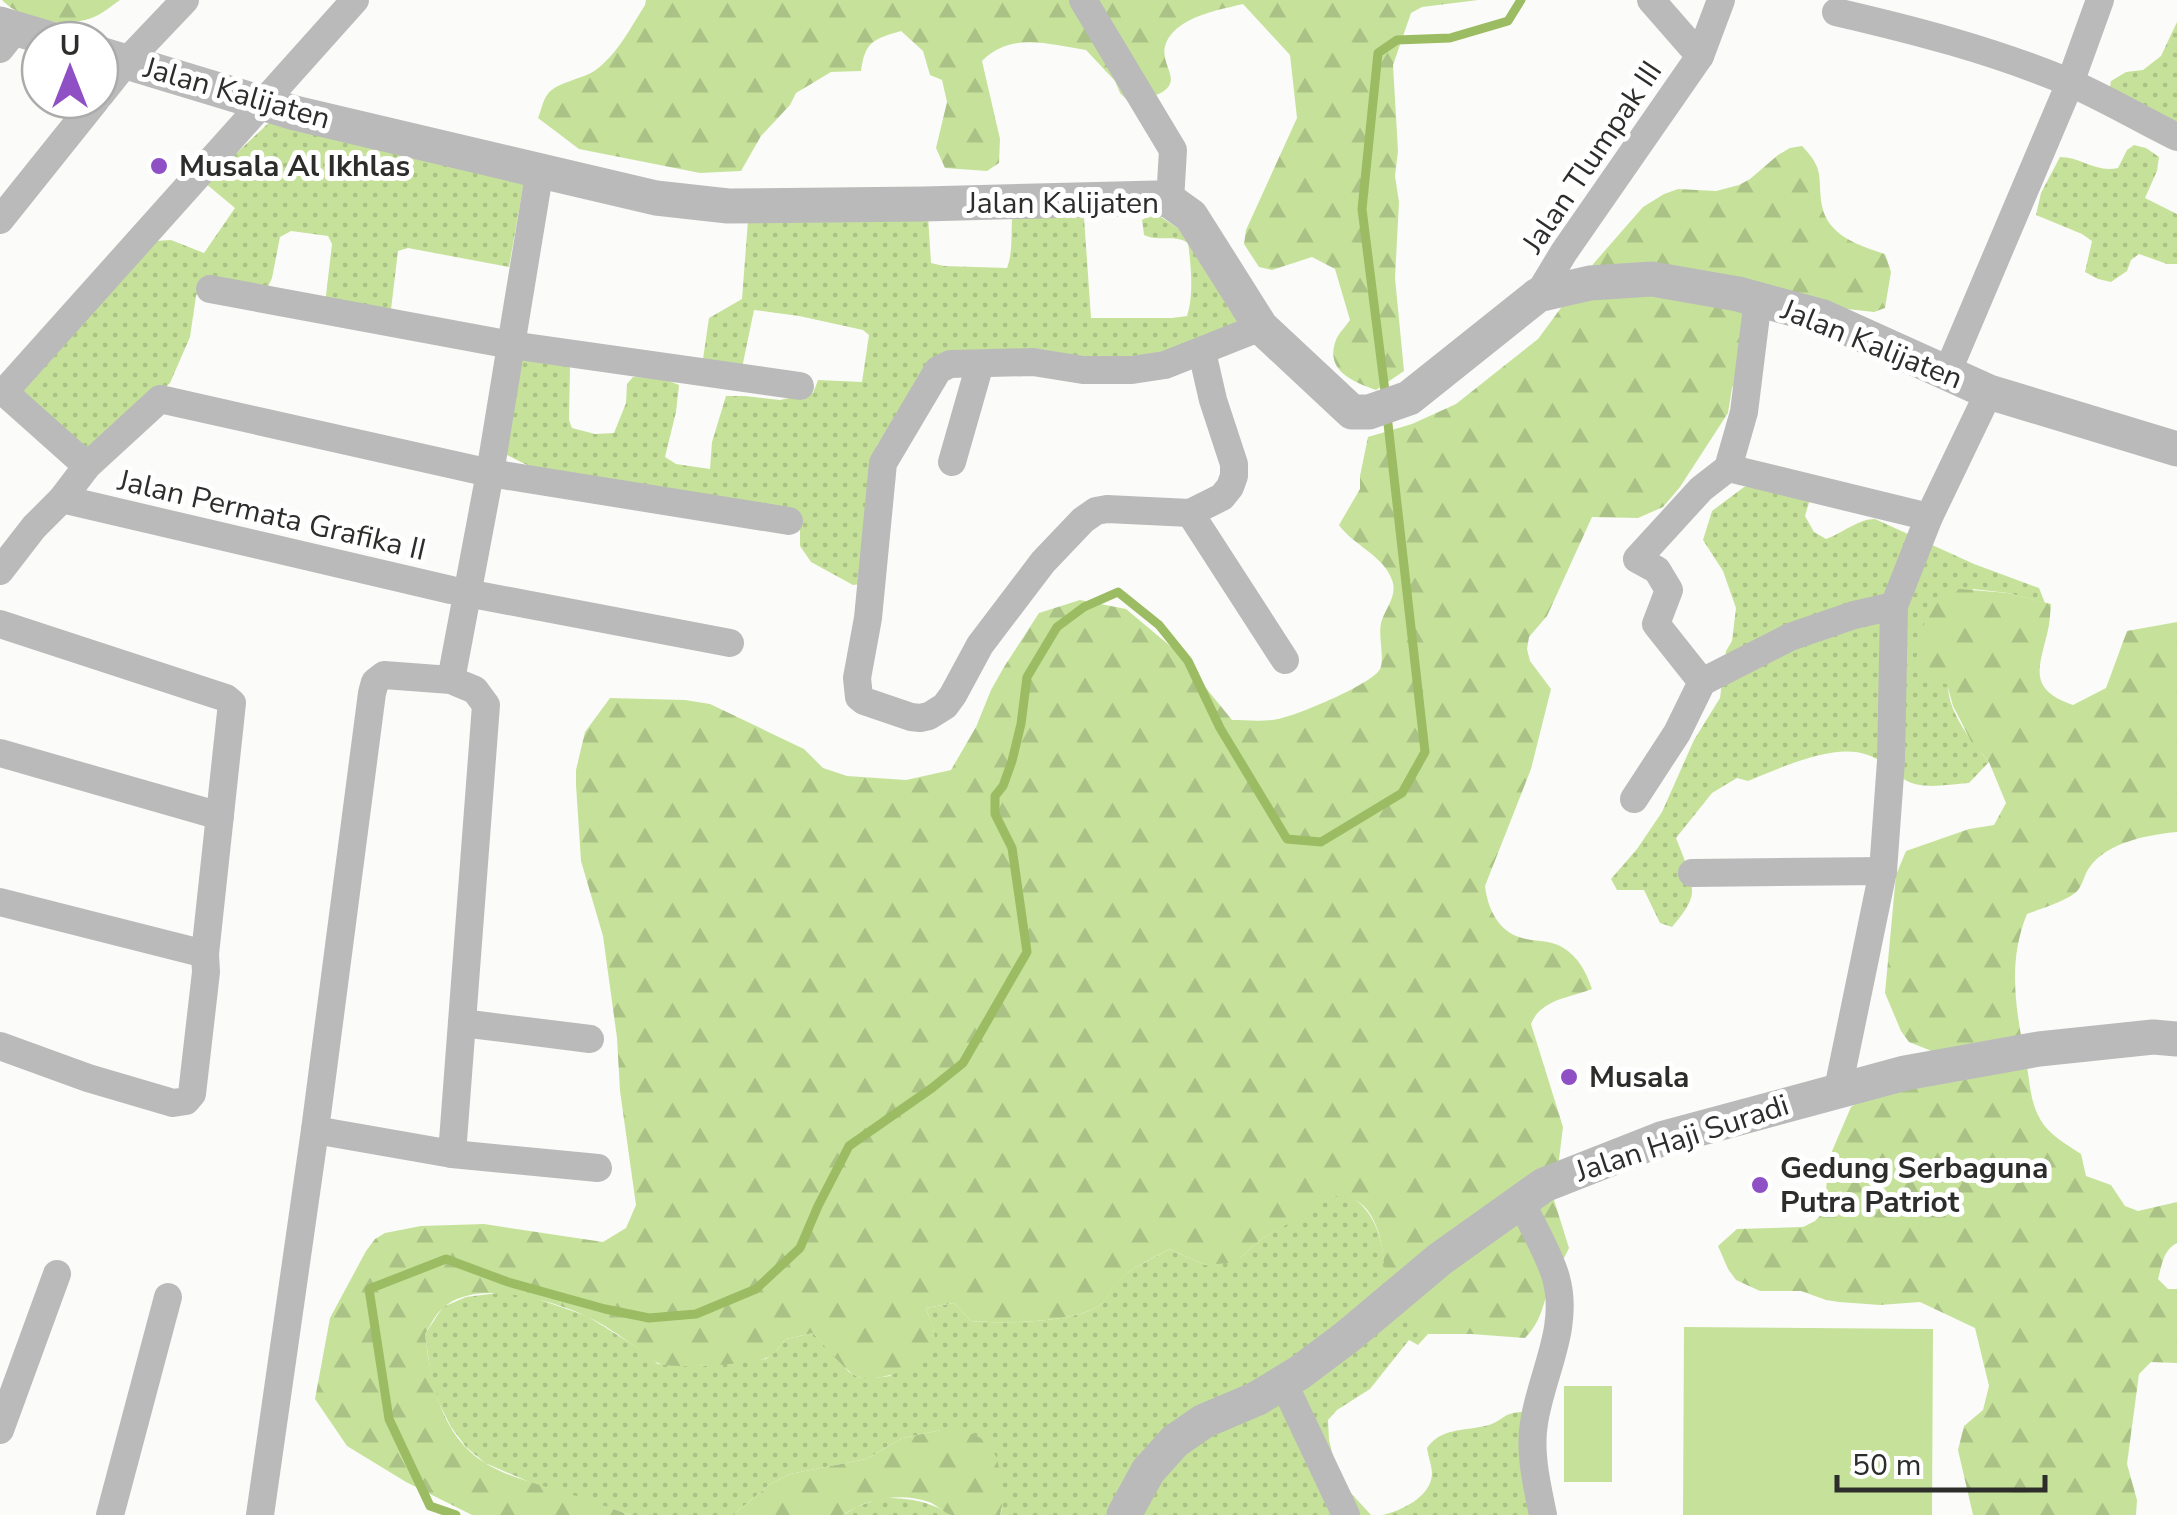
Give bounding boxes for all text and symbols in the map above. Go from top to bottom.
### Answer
north arrow [20,20,120,120]
text: U [60,27,80,65]
street label: Jalan Kalijaten [138,47,335,140]
street label: Jalan Tlumpak III [1512,53,1672,262]
place label: Musala Al Ikhlas [179,146,410,187]
marker: Musala Al Ikhlas [148,155,170,177]
street label: Jalan Kalijaten [966,183,1159,224]
street label: Jalan Kalijaten [1774,289,1968,399]
street label: Jalan Permata Grafika II [113,460,430,571]
place label: Musala [1589,1057,1689,1098]
marker: Musala [1558,1066,1580,1088]
street label: Jalan Haji Suradi [1569,1085,1794,1193]
place label: Gedung Serbaguna Putra Patriot [1780,1148,2048,1223]
marker: Gedung Serbaguna Putra Patriot [1749,1174,1771,1196]
scale bar [1837,1430,2044,1492]
text: 50 m [1852,1445,1921,1486]

